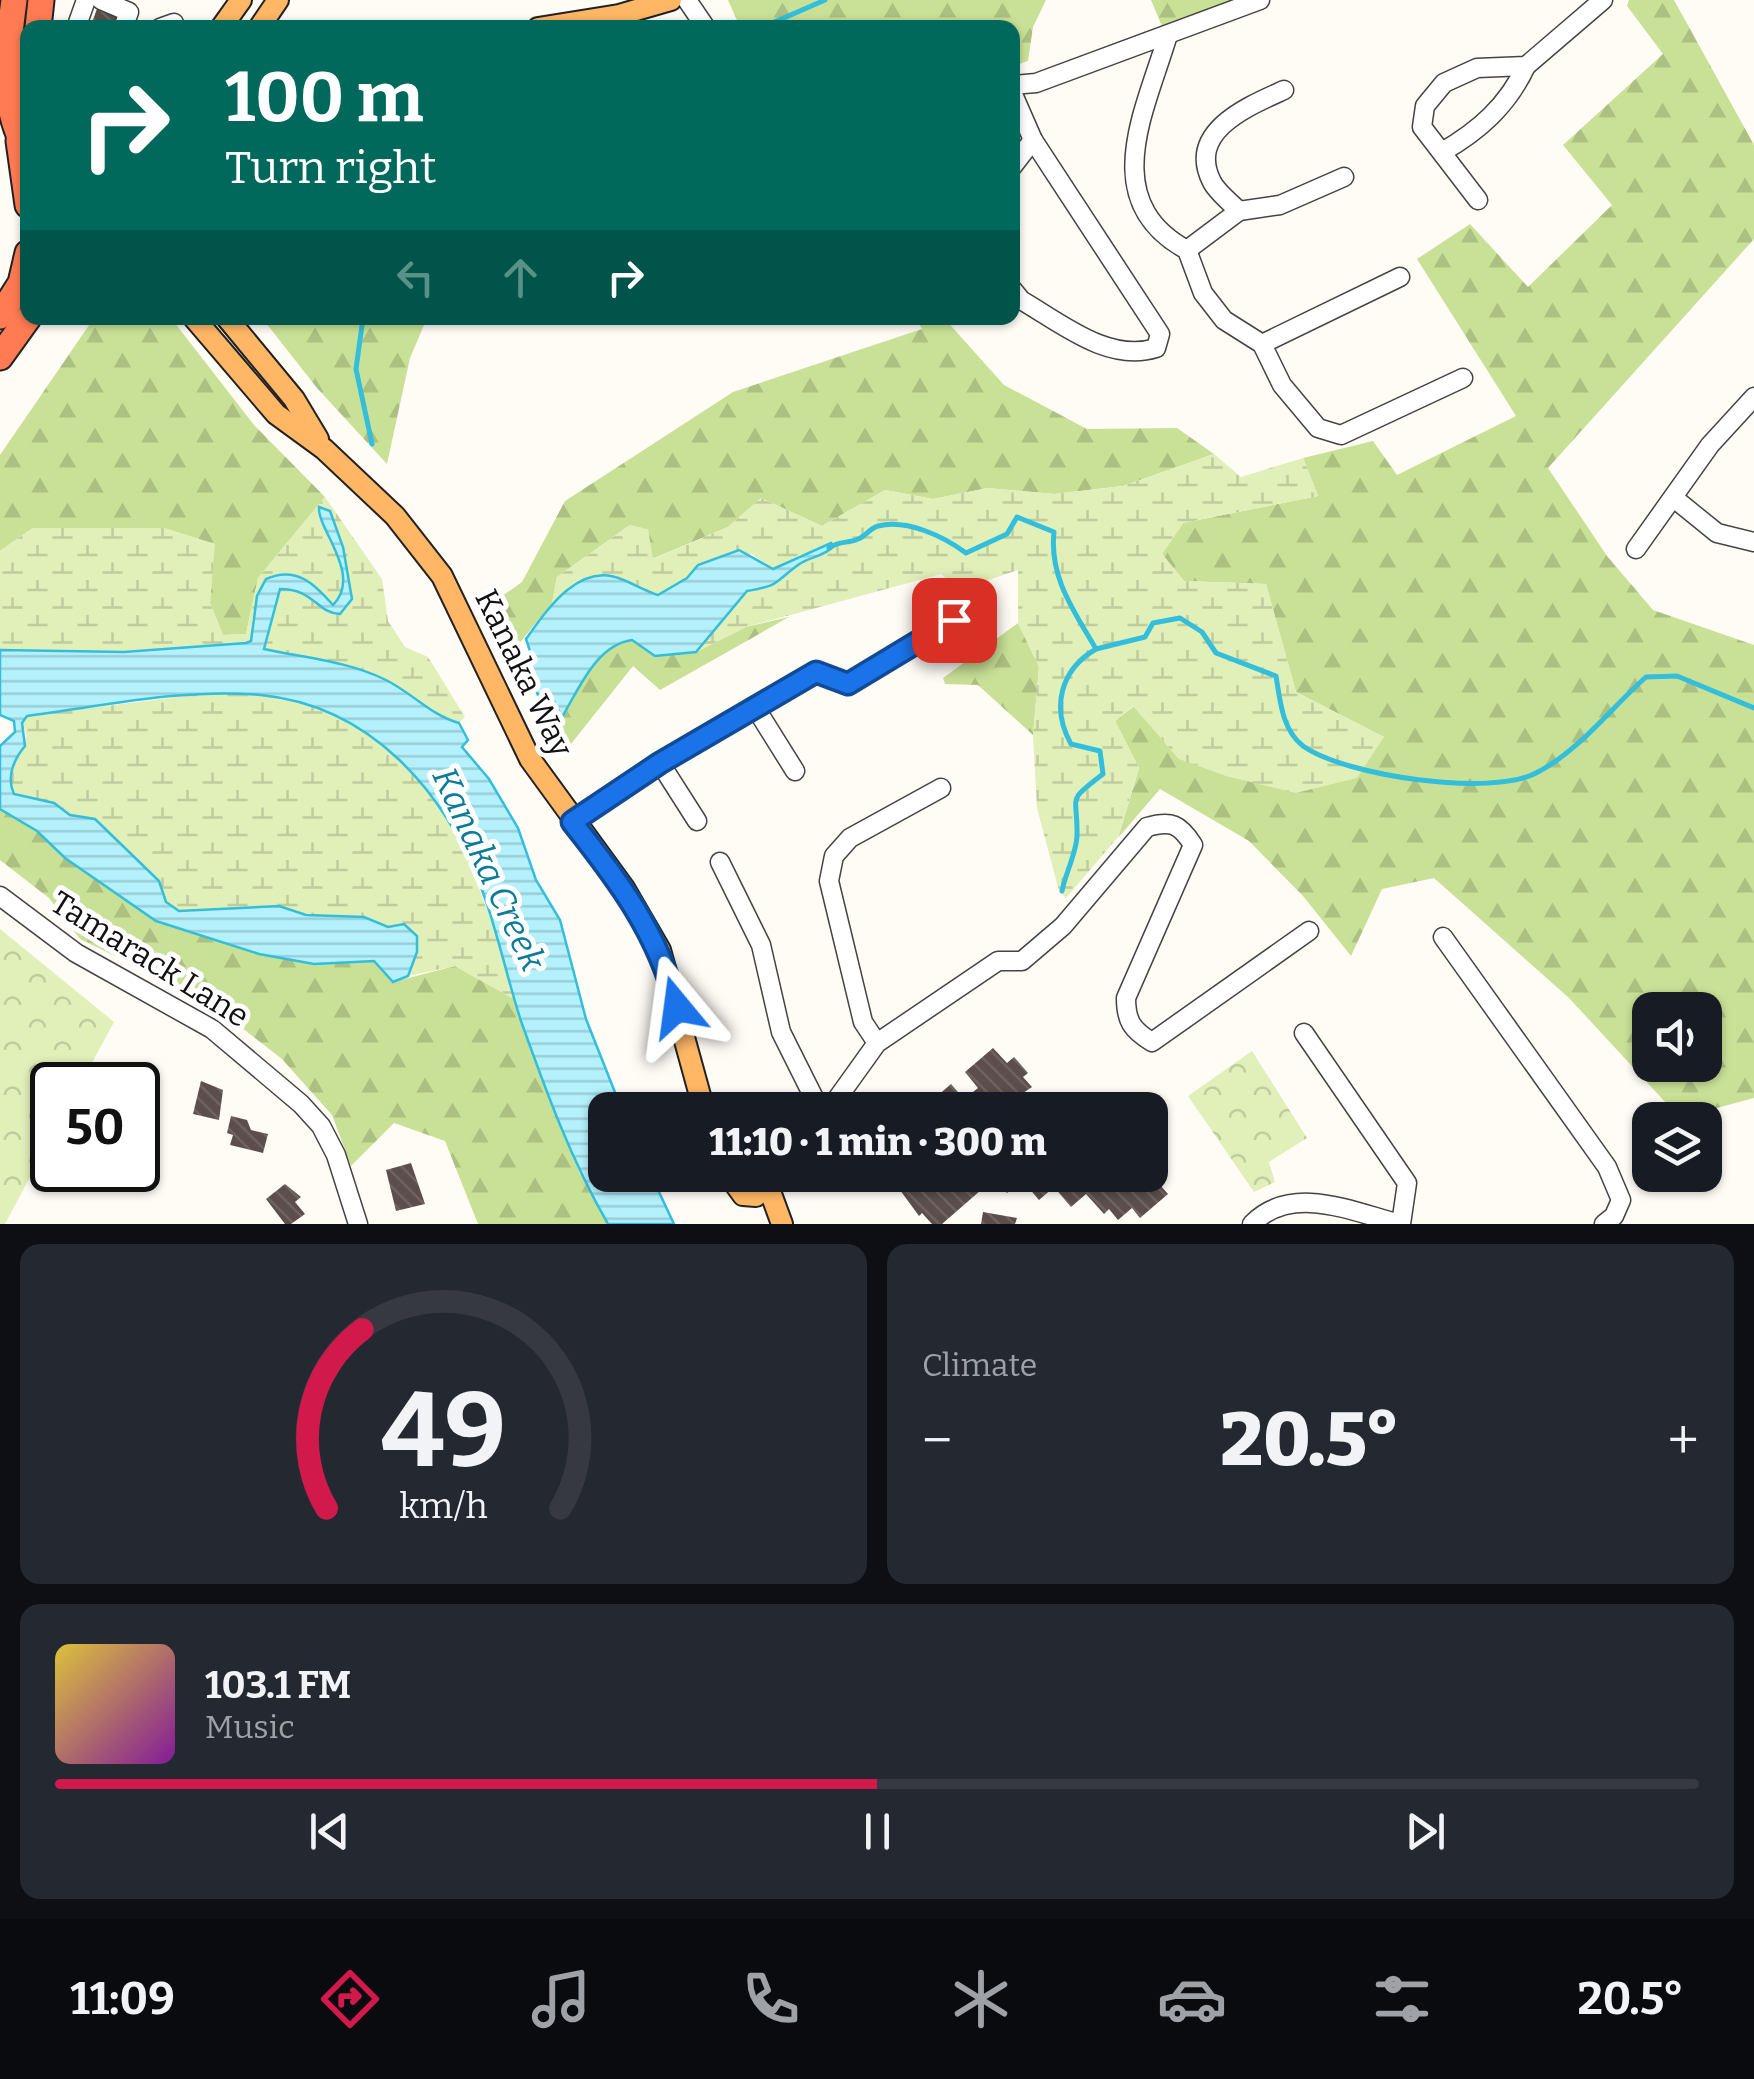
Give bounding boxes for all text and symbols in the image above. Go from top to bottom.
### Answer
text: 100 m [225,56,424,140]
icon: right [60,60,190,190]
text: Turn right [225,141,437,195]
icon: left [388,250,443,305]
icon: ahead [493,250,548,305]
icon: right [598,250,653,305]
pin [912,578,997,663]
street label: Kanaka Way [467,583,581,764]
icon: arrive [927,593,982,648]
water label: Kanaka Creek [424,761,555,978]
street label: Tamarack Lane [44,883,256,1035]
position arrow [625,955,729,1059]
map controls [1632,992,1722,1192]
button: sound [1632,992,1722,1082]
speed limit sign: 50 [30,1062,160,1192]
button: layers [1632,1102,1722,1192]
text: 11:10 · 1 min · 300 m [709,1119,1047,1165]
text: Climate [922,1346,1037,1384]
text: 49 [381,1369,506,1494]
text: 20.5° [1220,1395,1400,1485]
text: − [922,1408,952,1474]
text: + [1668,1408,1699,1474]
text: km/h [399,1485,488,1527]
text: 103.1 FM [205,1662,351,1708]
text: Music [205,1708,295,1746]
icon: previous [302,1804,357,1859]
icon: pause [850,1804,905,1859]
icon: next [1398,1804,1453,1859]
icon: directions [315,1964,385,2034]
icon: music [526,1964,596,2034]
icon: phone [736,1964,806,2034]
icon: climate [946,1964,1016,2034]
icon: car [1157,1964,1227,2034]
icon: filters [1367,1964,1437,2034]
text: 11:09 [70,1972,175,2026]
text: 20.5° [1577,1972,1684,2026]

